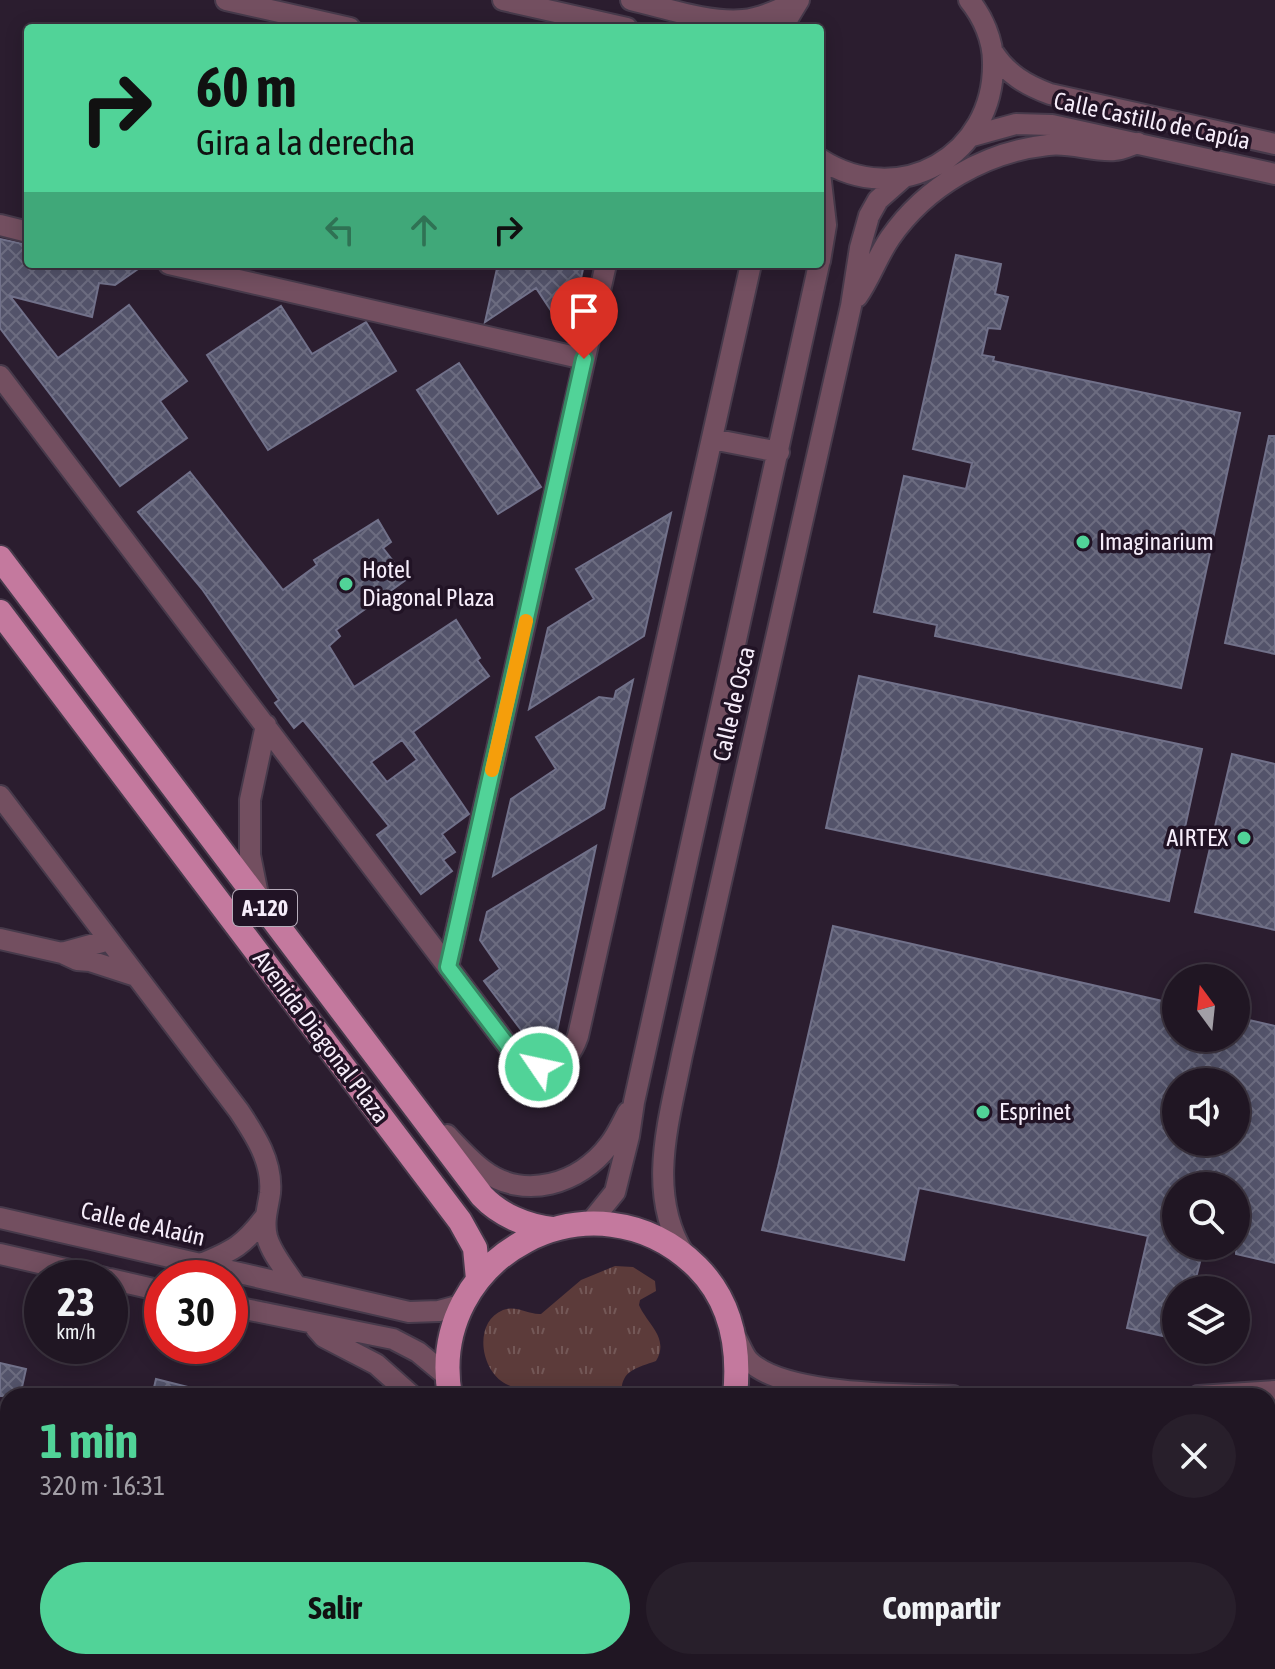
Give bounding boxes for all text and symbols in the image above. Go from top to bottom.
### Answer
text: 60 m [196,55,297,119]
icon: right [64,56,168,160]
street label: Calle Castillo de Capúa [1051,86,1253,155]
text: Gira a la derecha [196,121,416,163]
icon: left [318,208,362,252]
icon: ahead [402,208,446,252]
icon: right [486,208,530,252]
pin [550,277,618,359]
icon: arrive [562,289,606,333]
place label: Imaginarium [1099,528,1214,555]
marker: Imaginarium [1074,533,1092,551]
place label: Hotel Diagonal Plaza [362,556,495,611]
marker: Hotel Diagonal Plaza [337,575,355,593]
street label: Calle de Osca [707,644,760,764]
place label: AIRTEX [1167,824,1228,851]
marker: AIRTEX [1235,829,1253,847]
road number: A-120 [233,890,297,926]
street label: Avenida Diagonal Plaza [248,945,395,1128]
north arrow [1162,964,1250,1052]
map controls [1162,964,1250,1364]
position arrow [497,1025,581,1109]
button: sound [1162,1068,1250,1156]
place label: Esprinet [999,1098,1071,1125]
marker: Esprinet [974,1103,992,1121]
button: search [1162,1172,1250,1260]
street label: Calle de Alaún [78,1196,208,1251]
speed limit sign: 30 [144,1260,248,1364]
button: layers [1162,1276,1250,1364]
text: 23 [57,1279,95,1324]
text: km/h [56,1320,96,1343]
text: 1 min [40,1413,138,1468]
button: close [1152,1414,1236,1498]
text: 320 m · 16:31 [40,1471,165,1501]
button: Salir [40,1562,630,1654]
button: Compartir [646,1562,1236,1654]

